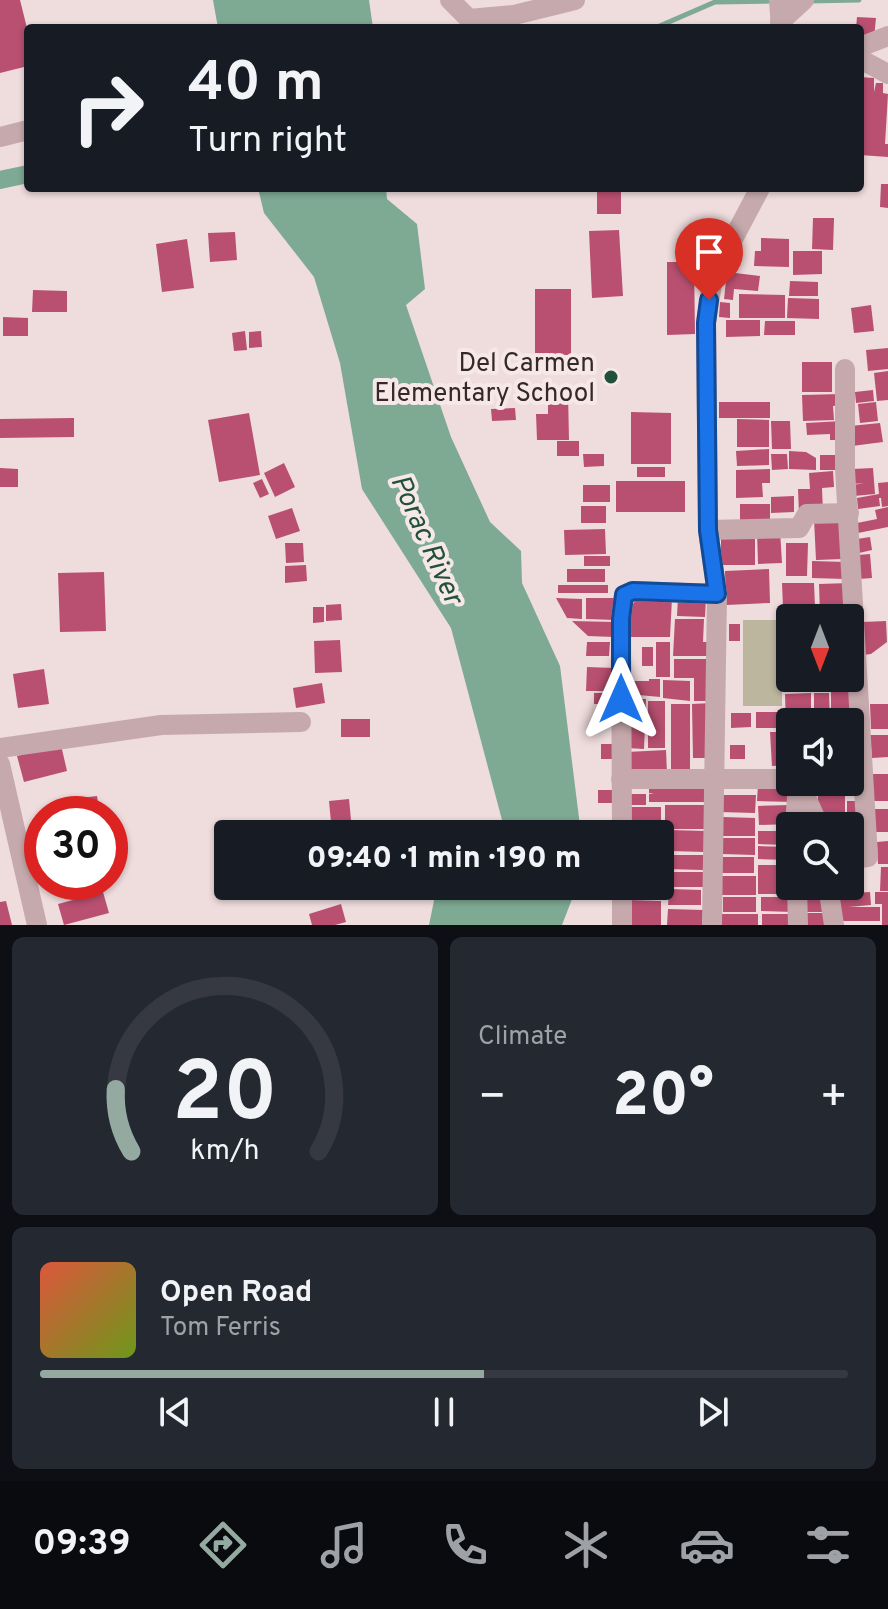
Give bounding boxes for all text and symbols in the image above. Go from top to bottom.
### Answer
text: 40 m [188,50,324,120]
icon: right [56,56,160,160]
text: Turn right [188,119,347,165]
pin [675,218,743,300]
icon: arrive [687,230,731,274]
place label: Del Carmen Elementary School [374,348,595,411]
marker: Del Carmen Elementary School [602,368,620,386]
water label: Porac River [381,470,471,613]
north arrow [776,604,864,692]
map controls [776,604,864,900]
position arrow [579,657,663,741]
button: sound [776,708,864,796]
speed limit sign: 30 [24,796,128,900]
button: search [776,812,864,900]
text: 09:40 · 1 min · 190 m [307,841,581,878]
text: Climate [478,1021,567,1054]
text: 20 [172,1045,278,1150]
text: 20° [612,1061,714,1137]
text: − [478,1071,506,1127]
text: + [820,1071,848,1127]
text: km/h [190,1134,260,1170]
text: Open Road [160,1275,312,1312]
text: Tom Ferris [160,1312,281,1345]
icon: previous [153,1390,197,1434]
icon: pause [422,1390,466,1434]
icon: next [691,1390,735,1434]
icon: directions [195,1517,251,1573]
icon: music [316,1517,372,1573]
icon: phone [437,1517,493,1573]
icon: climate [558,1517,614,1573]
icon: car [679,1517,735,1573]
icon: filters [800,1517,856,1573]
text: 09:39 [32,1522,131,1568]

